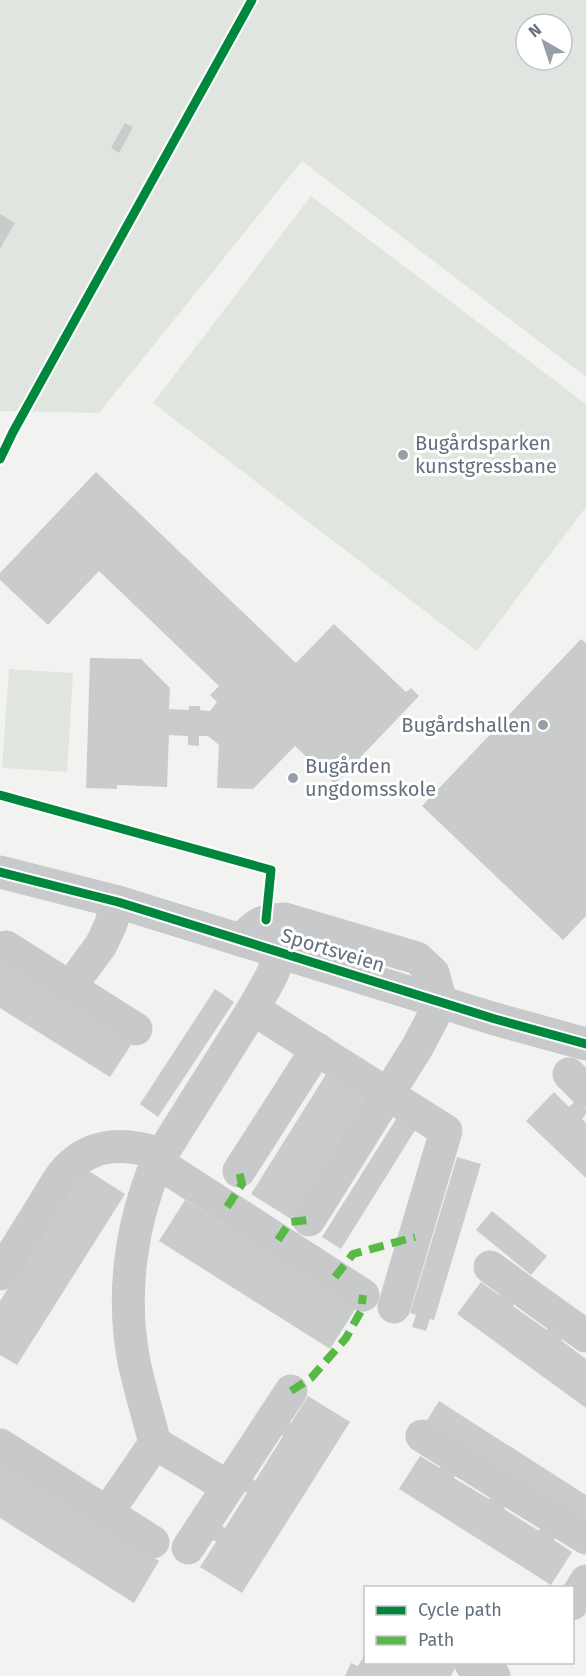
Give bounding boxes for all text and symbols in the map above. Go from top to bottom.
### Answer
north arrow [514,12,574,72]
text: N [525,20,545,41]
place label: Bugårdsparken kunstgressbane [415,431,557,478]
marker: Bugårdsparken kunstgressbane [396,448,410,462]
place label: Bugårdshallen [401,713,531,737]
marker: Bugårdshallen [536,718,550,732]
place label: Bugården ungdomsskole [305,754,436,801]
marker: Bugården ungdomsskole [286,771,300,785]
street label: Sportsveien [278,923,388,977]
legend [364,1586,574,1664]
text: Cycle path [418,1599,502,1621]
text: Path [418,1629,454,1651]

